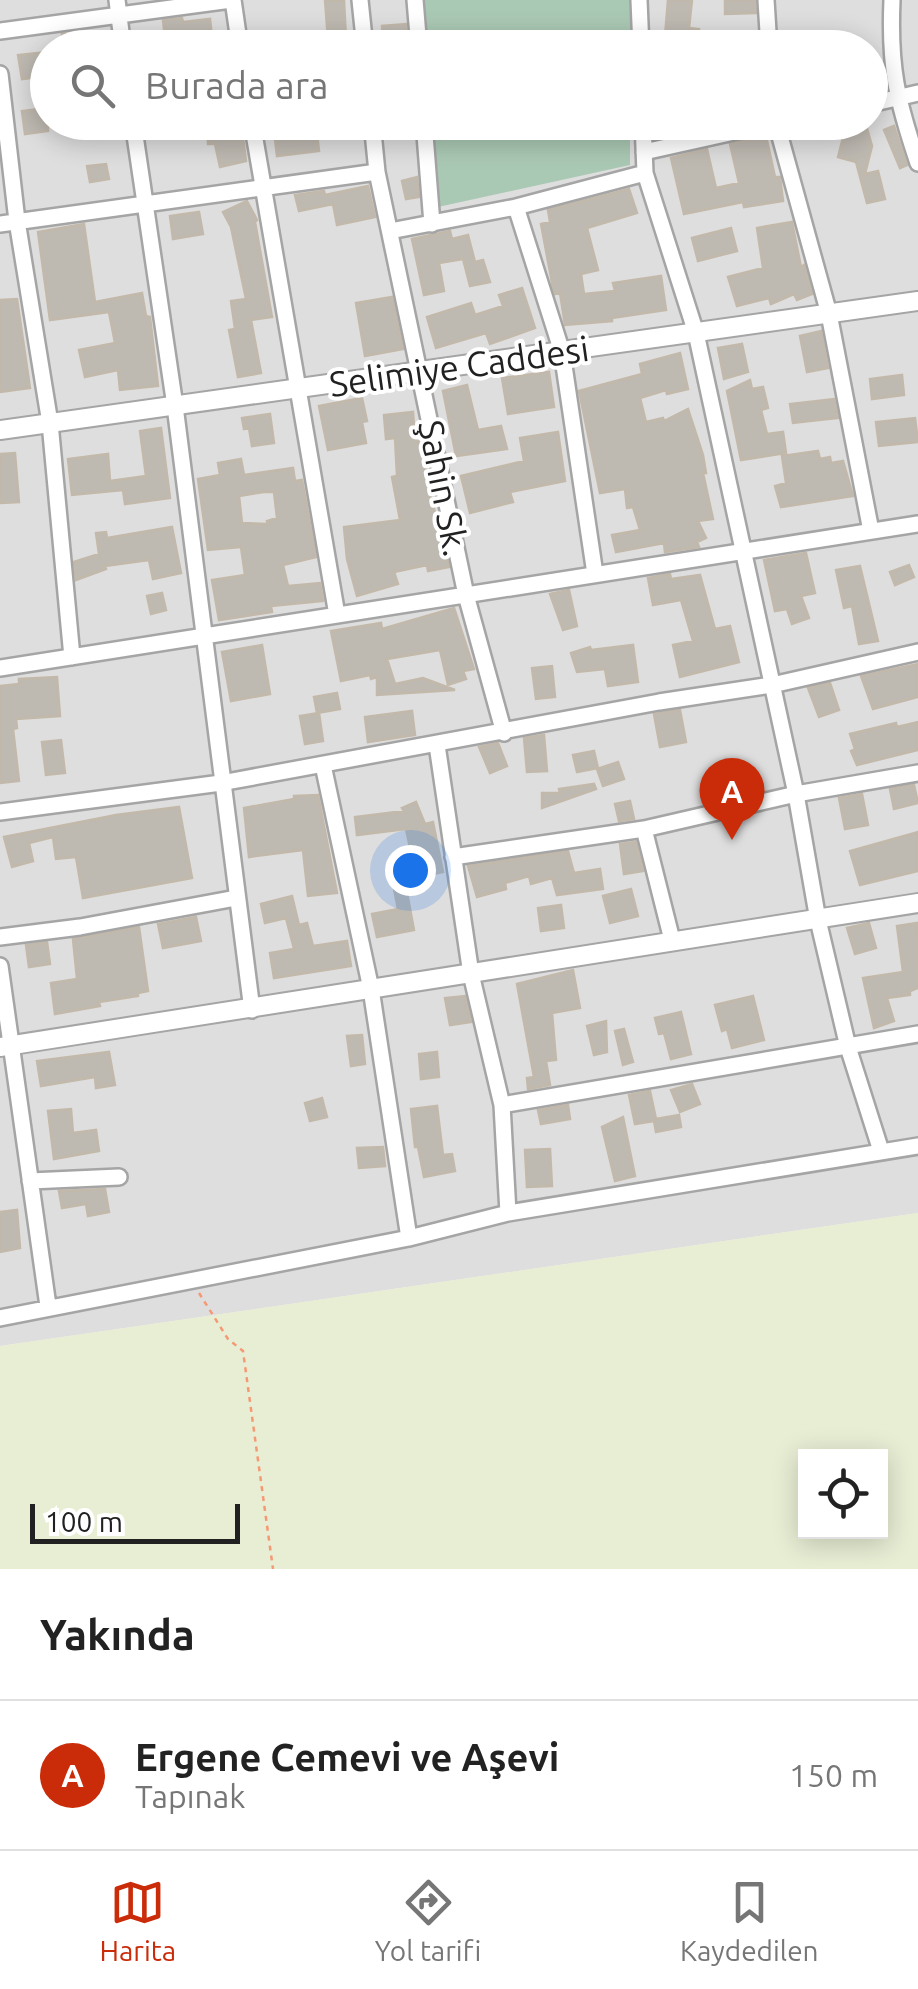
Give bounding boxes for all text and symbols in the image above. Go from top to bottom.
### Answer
search box [30,30,888,140]
icon: search [65,58,120,113]
text: Burada ara [145,64,329,106]
street label: Selimiye Caddesi [327,328,591,404]
street label: Şahin Sk. [411,417,477,559]
pin: A [700,758,764,840]
your location [385,845,436,896]
map controls [798,1449,888,1539]
button: locate [798,1449,888,1539]
scale bar [30,1499,240,1544]
text: 100 m [45,1506,123,1537]
text: Yakında [40,1611,195,1658]
text: Ergene Cemevi ve Aşevi [135,1736,559,1778]
text: A [61,1757,84,1793]
text: 150 m [789,1757,878,1793]
text: Tapınak [135,1778,245,1814]
tab: Harita [99,1875,176,1966]
tab: Yol tarifi [375,1875,481,1966]
tab: Kaydedilen [680,1875,819,1966]

